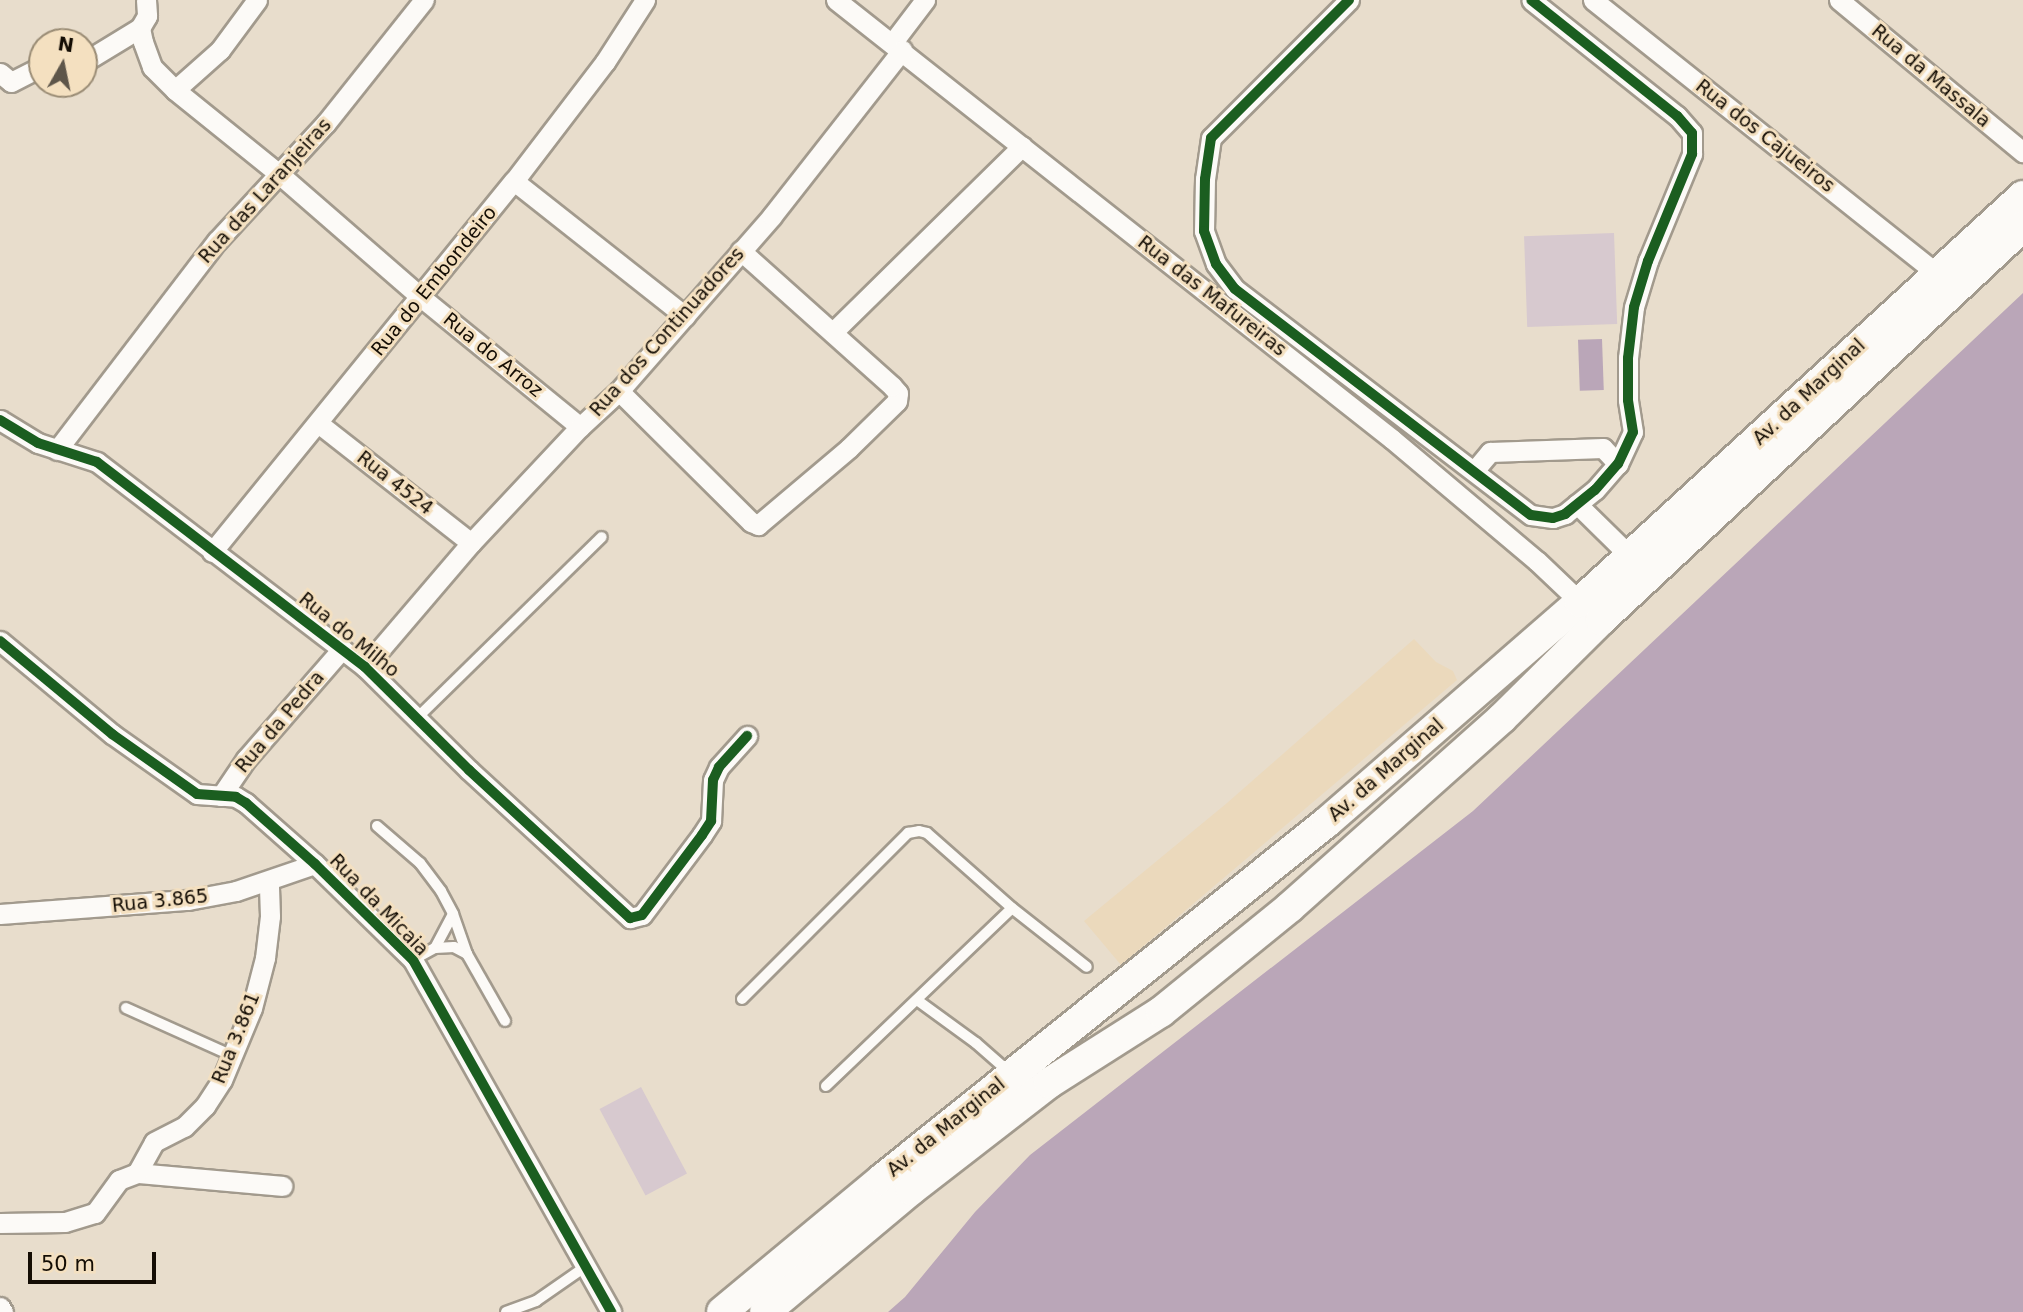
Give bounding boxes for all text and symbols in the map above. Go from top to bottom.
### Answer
street label: Rua da Massala [1867,20,1995,132]
north arrow [28,28,98,98]
text: N [56,32,76,56]
street label: Rua dos Cajueiros [1691,75,1839,197]
street label: Rua das Laranjeiras [194,114,336,268]
street label: Rua do Embondeiro [367,202,501,360]
street label: Rua das Mafureiras [1133,231,1291,361]
street label: Rua dos Continuadores [585,243,749,421]
street label: Rua do Arroz [439,308,547,402]
street label: Av. da Marginal [1748,334,1870,450]
street label: Rua 4524 [352,446,438,520]
street label: Rua do Milho [294,588,404,682]
street label: Rua da Pedra [231,666,329,778]
street label: Av. da Marginal [1324,714,1448,826]
street label: Rua da Micaia [325,849,433,961]
street label: Rua 3.865 [111,885,209,917]
street label: Rua 3.861 [207,989,265,1087]
street label: Av. da Marginal [882,1072,1010,1182]
scale bar [32,1238,159,1282]
text: 50 m [41,1252,95,1276]

